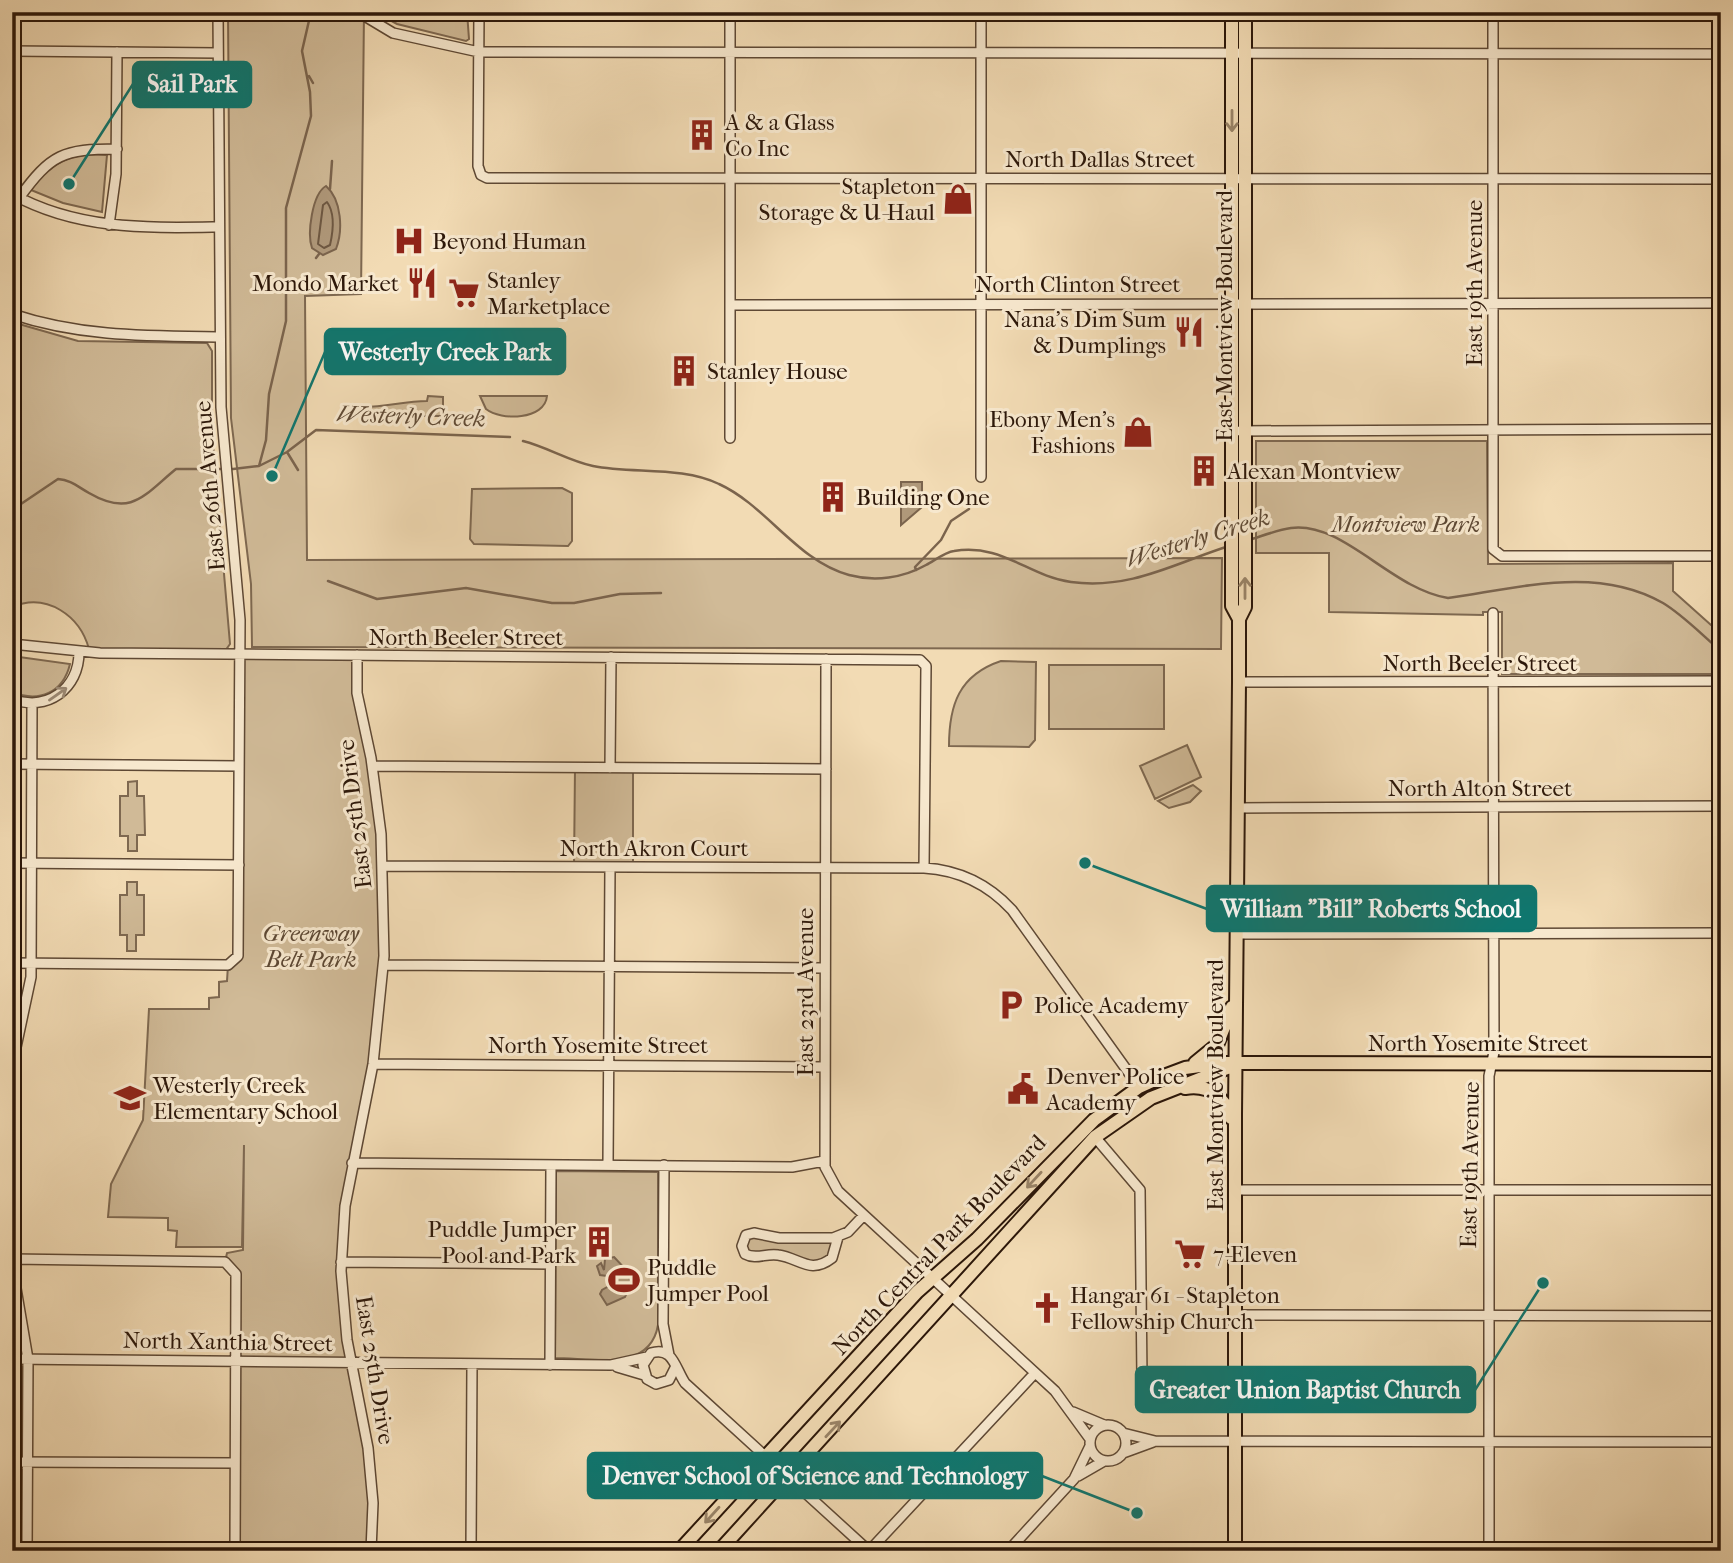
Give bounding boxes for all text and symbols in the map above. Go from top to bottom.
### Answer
callout: Sail Park [133,62,251,107]
text: Sail Park [147,70,238,98]
place label: A & a Glass Co Inc [724,109,835,162]
one-way arrow [1225,109,1239,132]
building icon: A & a Glass Co Inc [685,118,719,152]
street label: North Dallas Street [1005,146,1195,173]
place label: Stapleton Storage & U-Haul [759,173,936,226]
shop icon: Stapleton Storage & U-Haul [941,182,975,216]
street label: East Montview Boulevard [1211,189,1238,442]
street label: East 19th Avenue [1461,200,1488,366]
hospital icon: Beyond Human [392,224,426,258]
place label: Beyond Human [432,228,587,255]
restaurant icon: Mondo Market [405,266,439,300]
place label: Stanley Marketplace [487,267,610,320]
place label: Mondo Market [252,270,399,297]
street label: North Clinton Street [975,271,1181,298]
supermarket icon: Stanley Marketplace [447,276,481,310]
place label: Nana's Dim Sum & Dumplings [1004,306,1166,359]
restaurant icon: Nana's Dim Sum & Dumplings [1172,315,1206,349]
callout: Westerly Creek Park [325,329,565,374]
text: Westerly Creek Park [338,338,552,366]
building icon: Stanley House [667,354,701,388]
place label: Stanley House [707,358,848,385]
water label: Westerly Creek [336,399,486,433]
street label: East 26th Avenue [189,400,231,572]
place label: Ebony Men's Fashions [989,406,1115,459]
shop icon: Ebony Men's Fashions [1121,415,1155,449]
building icon: Alexan Montview [1187,454,1221,488]
place label: Alexan Montview [1226,458,1401,485]
building icon: Building One [816,480,850,514]
place label: Building One [856,484,990,511]
water label: Westerly Creek [1123,503,1273,573]
park label: Montview Park [1330,511,1480,538]
one-way arrow [1238,577,1252,600]
street label: North Beeler Street [368,624,564,651]
street label: North Beeler Street [1382,650,1578,677]
one-way arrow [48,687,67,701]
street label: East 25th Drive [332,738,378,890]
street label: North Alton Street [1388,775,1572,802]
street label: North Akron Court [560,835,748,862]
callout: William "Bill" Roberts School [1207,886,1536,931]
text: William "Bill" Roberts School [1220,895,1522,923]
street label: East 23rd Avenue [792,908,819,1076]
park label: Greenway Belt Park [263,920,360,973]
street label: East Montview Boulevard [1202,958,1229,1211]
parking icon: Police Academy [994,988,1028,1022]
place label: Police Academy [1034,992,1189,1019]
street label: North Yosemite Street [1368,1030,1588,1057]
street label: North Yosemite Street [488,1032,708,1059]
place label: Denver Police Academy [1045,1063,1184,1116]
place label: Westerly Creek Elementary School [152,1072,339,1125]
public building icon: Denver Police Academy [1006,1072,1040,1106]
school or university icon: Westerly Creek Elementary School [113,1081,147,1115]
street label: East 19th Avenue [1455,1081,1485,1249]
street label: North Central Park Boulevard [827,1129,1052,1361]
one-way arrow [1026,1171,1042,1189]
place label: Puddle Jumper Pool and Park [428,1216,577,1269]
building icon: Puddle Jumper Pool and Park [582,1225,616,1259]
supermarket icon: 7-Eleven [1173,1237,1207,1271]
place label: 7-Eleven [1213,1241,1298,1268]
place label: Puddle Jumper Pool [645,1254,769,1307]
sports icon: Puddle Jumper Pool [607,1263,641,1297]
place label: Hangar 61 - Stapleton Fellowship Church [1070,1282,1280,1335]
church icon: Hangar 61 - Stapleton Fellowship Church [1030,1291,1064,1325]
street label: East 25th Drive [350,1294,400,1446]
street label: North Xanthia Street [123,1327,333,1357]
callout: Greater Union Baptist Church [1136,1367,1475,1412]
text: Greater Union Baptist Church [1149,1376,1461,1404]
one-way arrow [824,1421,841,1438]
callout: Denver School of Science and Technology [588,1453,1042,1498]
text: Denver School of Science and Technology [602,1462,1029,1490]
one-way arrow [704,1506,720,1524]

